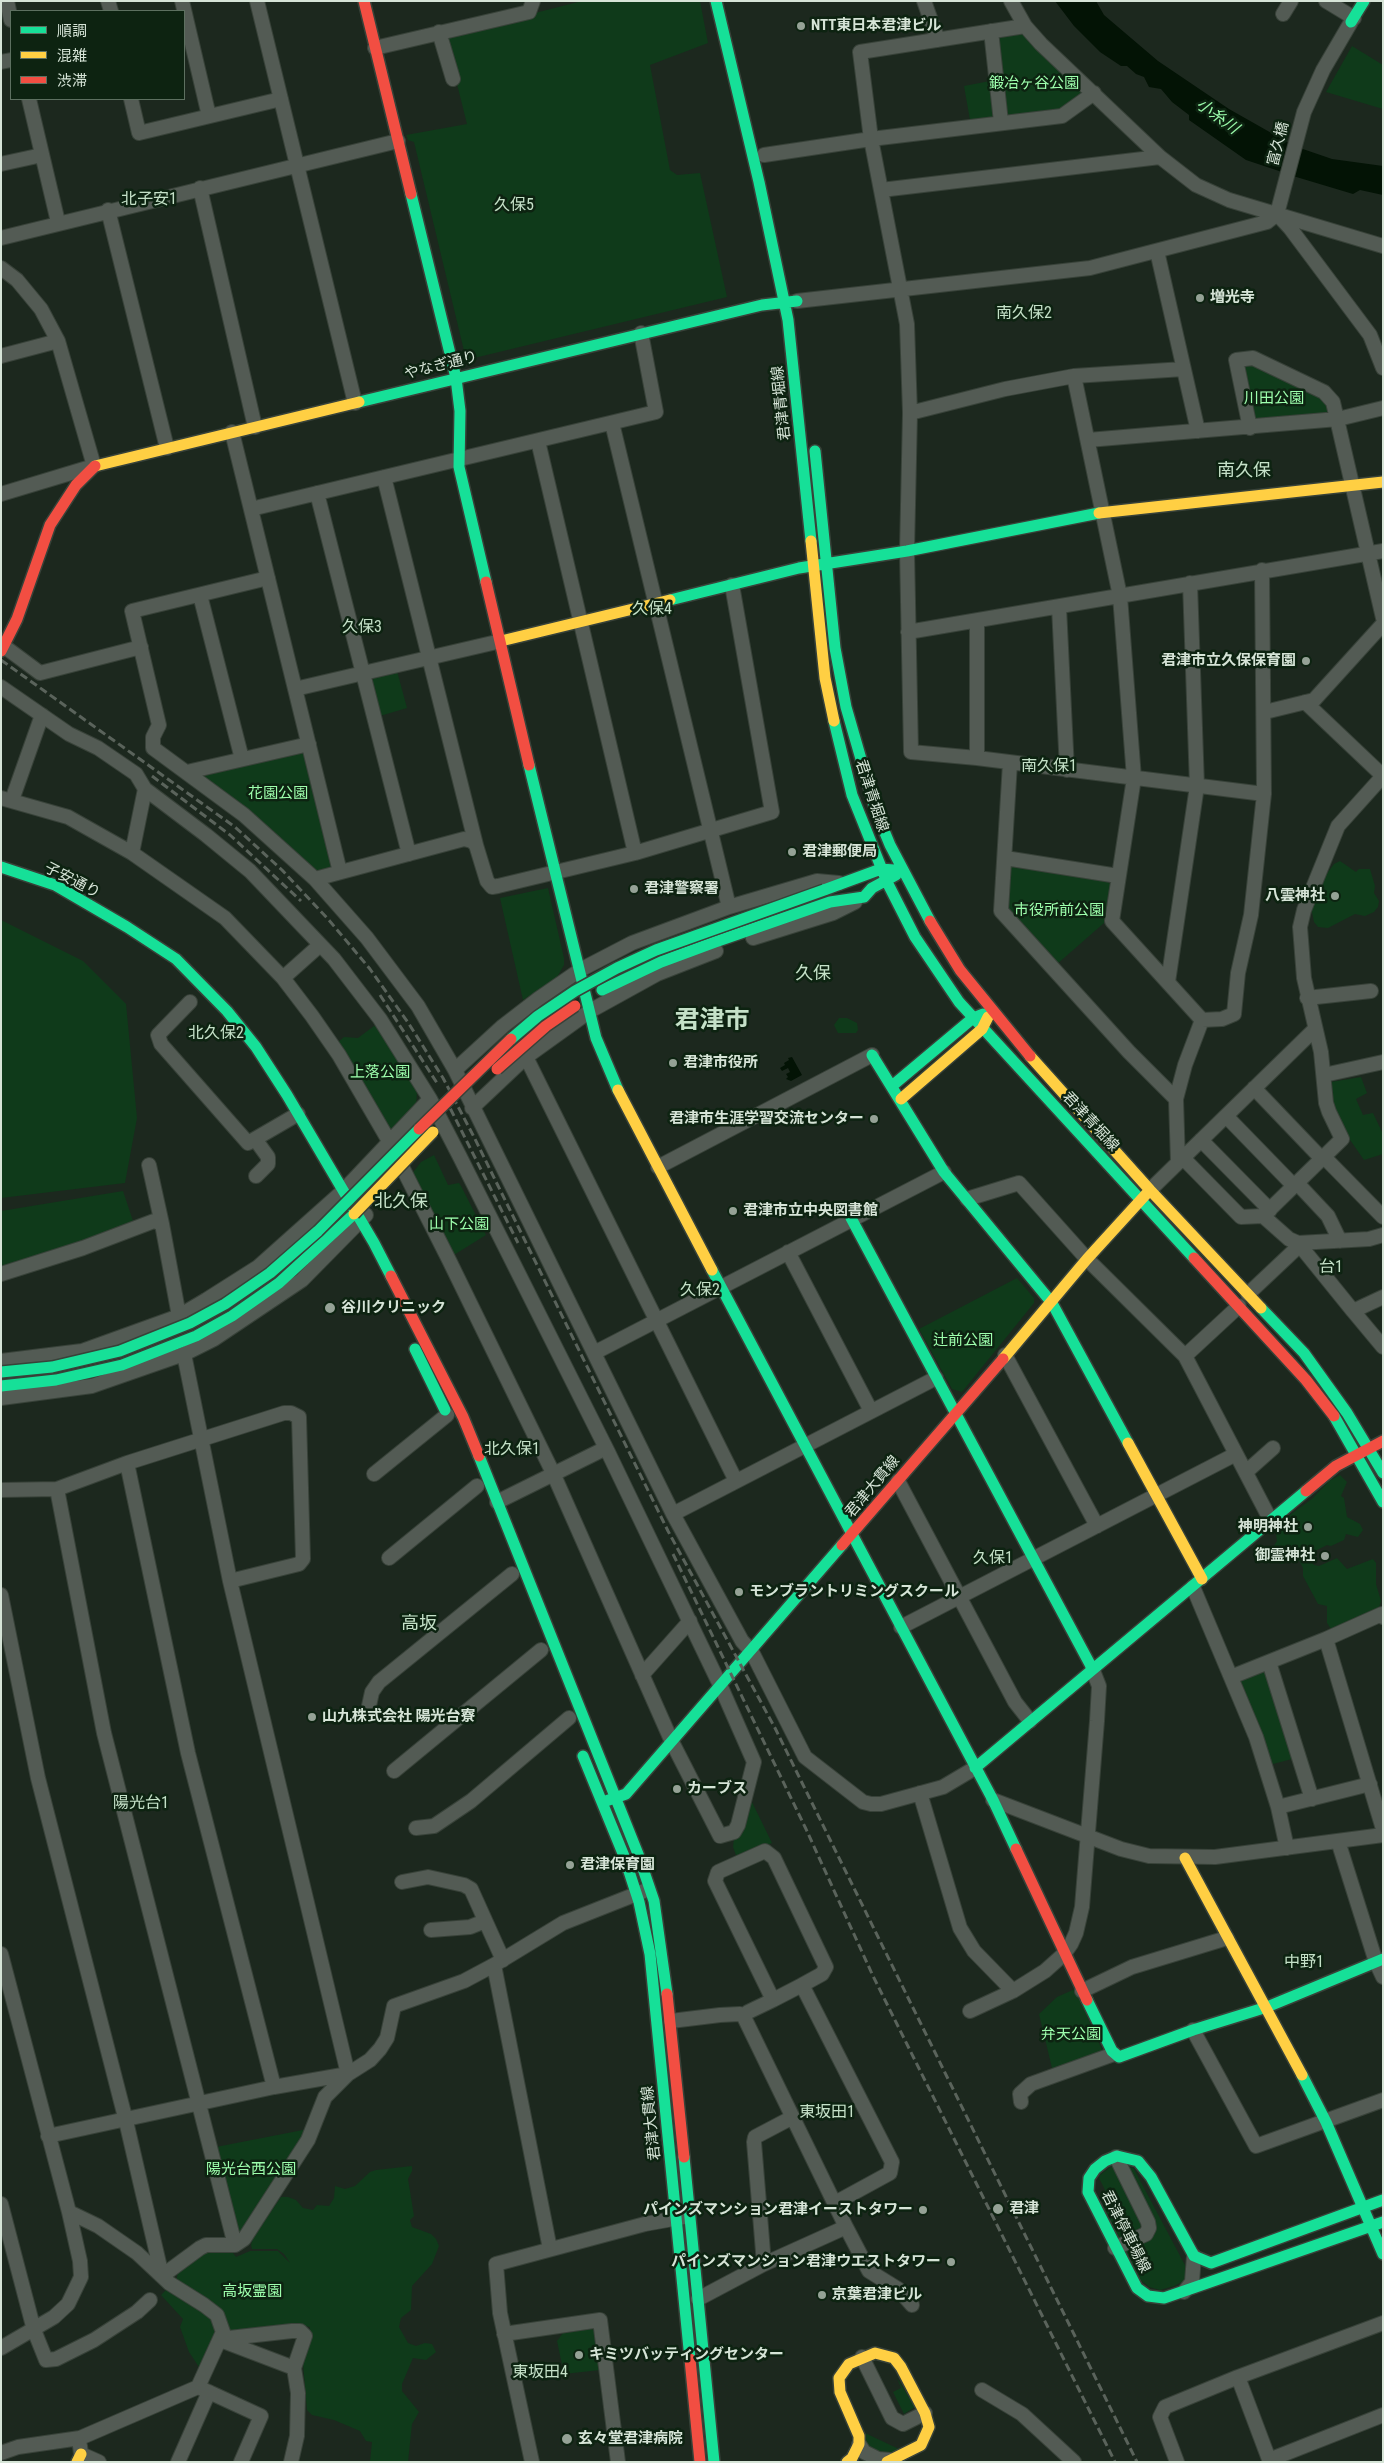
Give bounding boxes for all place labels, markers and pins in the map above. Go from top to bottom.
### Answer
place label: NTT東日本君津ビル [811,17,941,35]
marker: NTT東日本君津ビル [795,20,807,32]
place label: 増光寺 [1210,289,1255,307]
marker: 増光寺 [1194,292,1206,304]
place label: 君津市立久保保育園 [1161,652,1296,670]
marker: 君津市立久保保育園 [1300,655,1312,667]
place label: 君津郵便局 [802,843,877,861]
marker: 君津郵便局 [786,846,798,858]
place label: 君津警察署 [644,880,719,898]
marker: 君津警察署 [628,883,640,895]
place label: 八雲神社 [1265,887,1325,905]
marker: 八雲神社 [1329,890,1341,902]
place label: 君津市役所 [683,1054,758,1072]
marker: 君津市役所 [667,1057,679,1069]
place label: 君津市生涯学習交流センター [669,1110,864,1128]
marker: 君津市生涯学習交流センター [868,1113,880,1125]
place label: 君津市立中央図書館 [743,1202,878,1220]
marker: 君津市立中央図書館 [727,1205,739,1217]
place label: 谷川クリニック [341,1299,446,1317]
marker: 谷川クリニック [323,1301,337,1315]
place label: 神明神社 [1238,1518,1298,1536]
marker: 神明神社 [1302,1521,1314,1533]
place label: 御霊神社 [1255,1547,1315,1565]
marker: 御霊神社 [1319,1550,1331,1562]
place label: モンブラントリミングスクール [749,1583,959,1601]
marker: モンブラントリミングスクール [733,1586,745,1598]
place label: 山九株式会社 陽光台寮 [322,1708,475,1726]
marker: 山九株式会社 陽光台寮 [306,1711,318,1723]
place label: カーブス [687,1780,747,1798]
marker: カーブス [671,1783,683,1795]
place label: 君津保育園 [580,1856,655,1874]
marker: 君津保育園 [564,1859,576,1871]
place label: 君津 [1009,2200,1039,2218]
place label: パインズマンション君津イーストタワー [643,2201,913,2219]
marker: 君津 [991,2202,1005,2216]
marker: パインズマンション君津イーストタワー [917,2204,929,2216]
place label: パインズマンション君津ウエストタワー [671,2253,941,2271]
marker: パインズマンション君津ウエストタワー [945,2256,957,2268]
place label: 京葉君津ビル [832,2286,922,2304]
marker: 京葉君津ビル [816,2289,828,2301]
place label: キミツバッティングセンター [589,2346,784,2364]
marker: キミツバッティングセンター [573,2349,585,2361]
place label: 玄々堂君津病院 [578,2430,683,2448]
marker: 玄々堂君津病院 [560,2432,574,2446]

